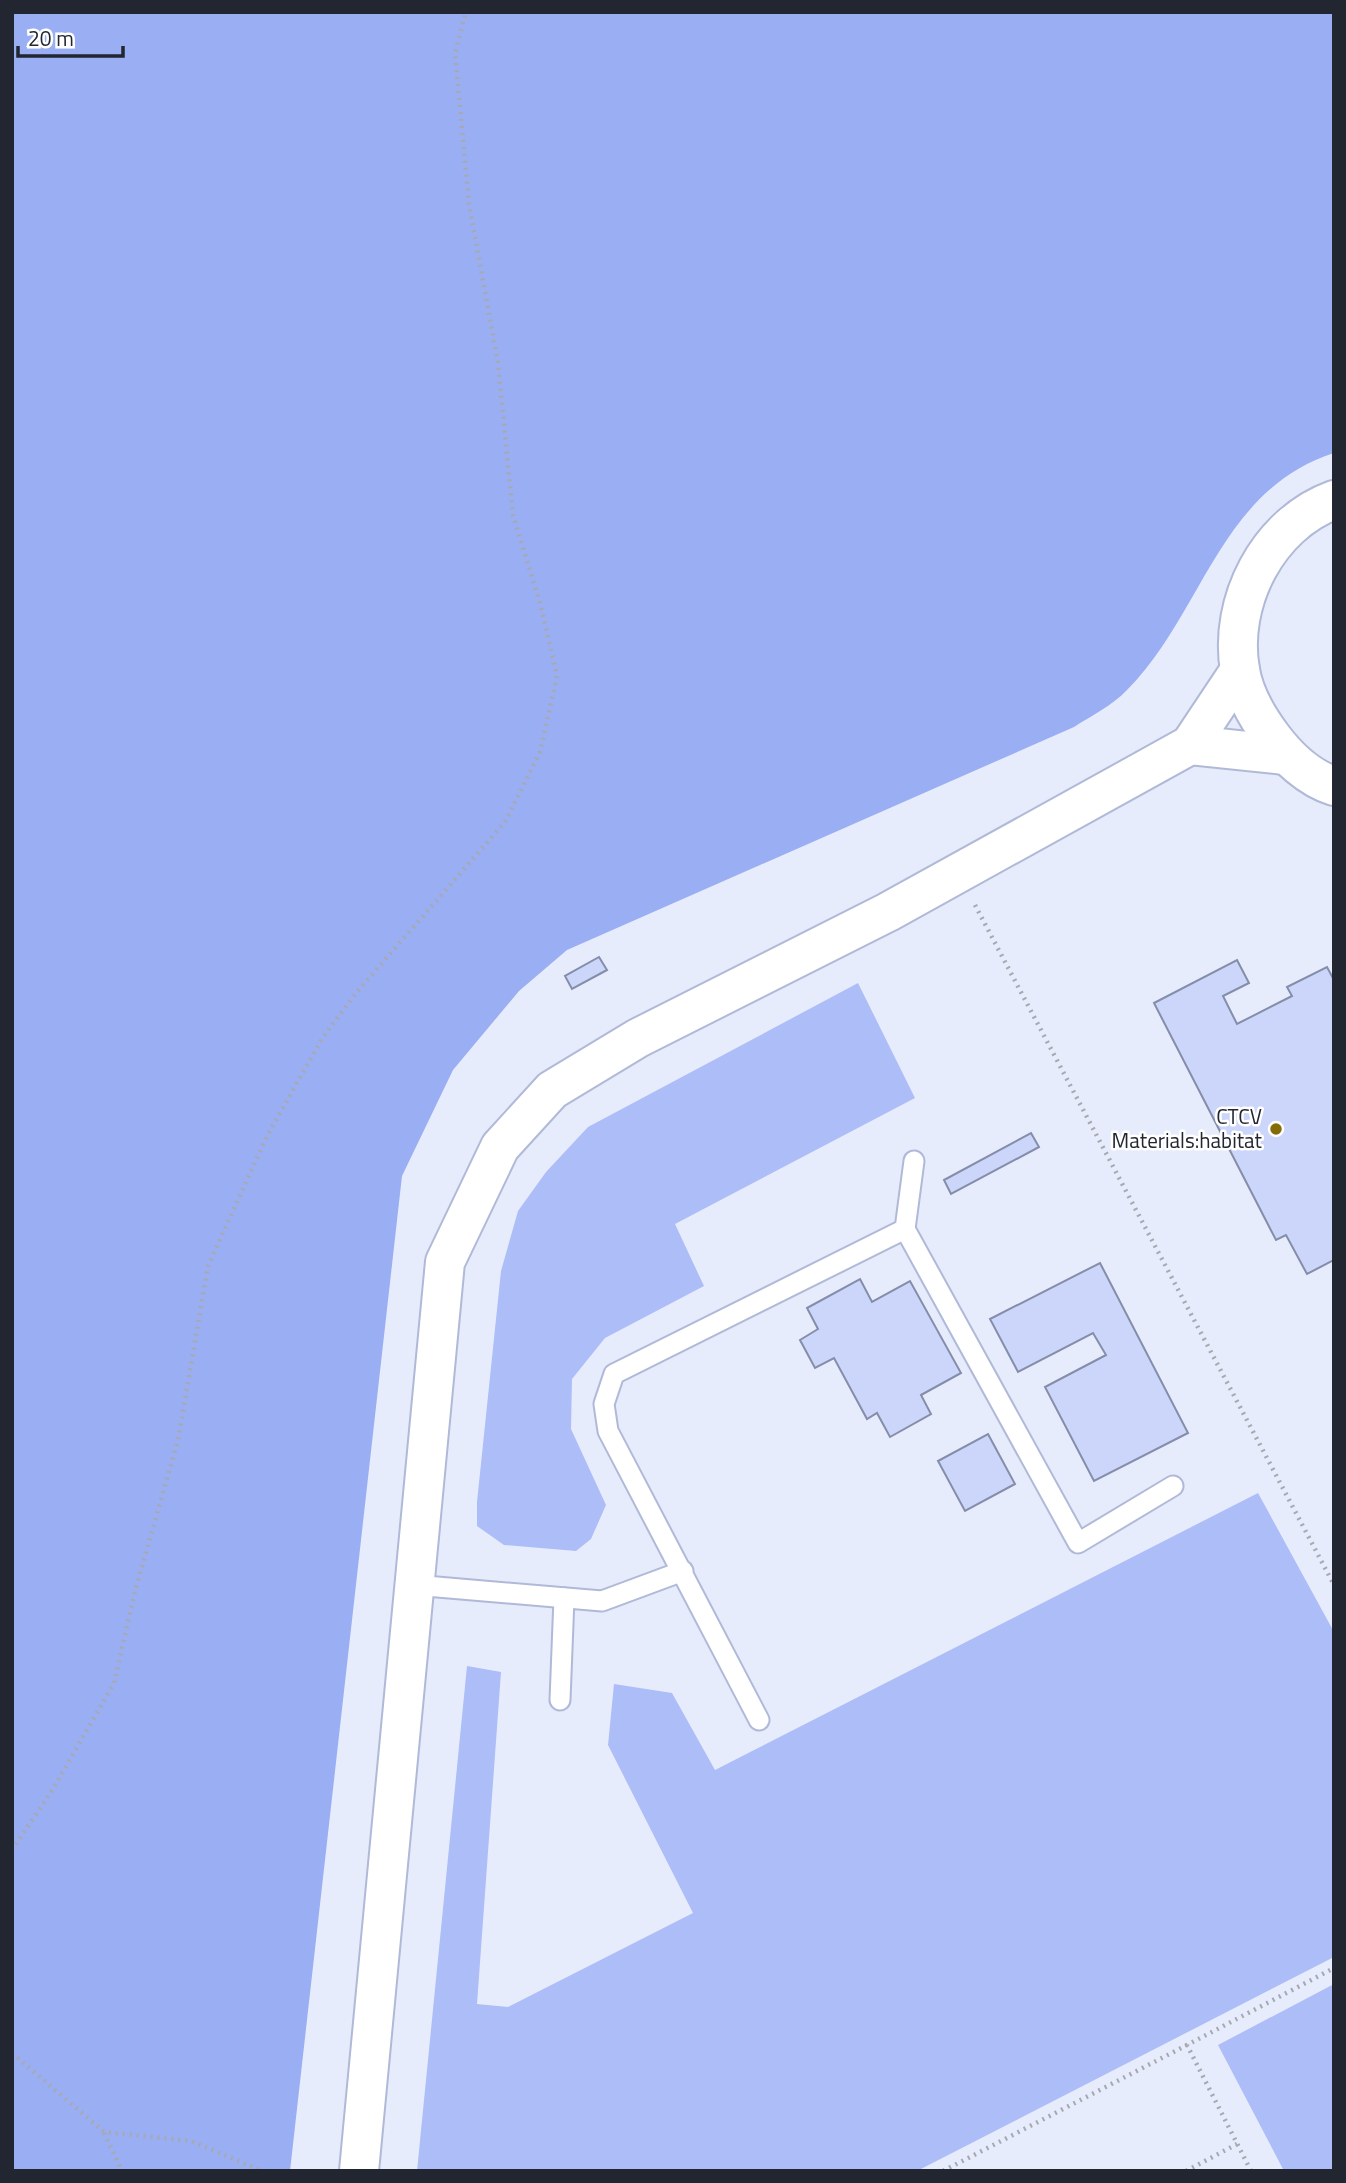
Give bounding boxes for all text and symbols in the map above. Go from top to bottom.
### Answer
scale bar [18,14,122,58]
text: 20 m [28,22,74,54]
place label: CTCV Materials:habitat [1112,1100,1263,1156]
marker: CTCV Materials:habitat [1268,1121,1284,1137]

